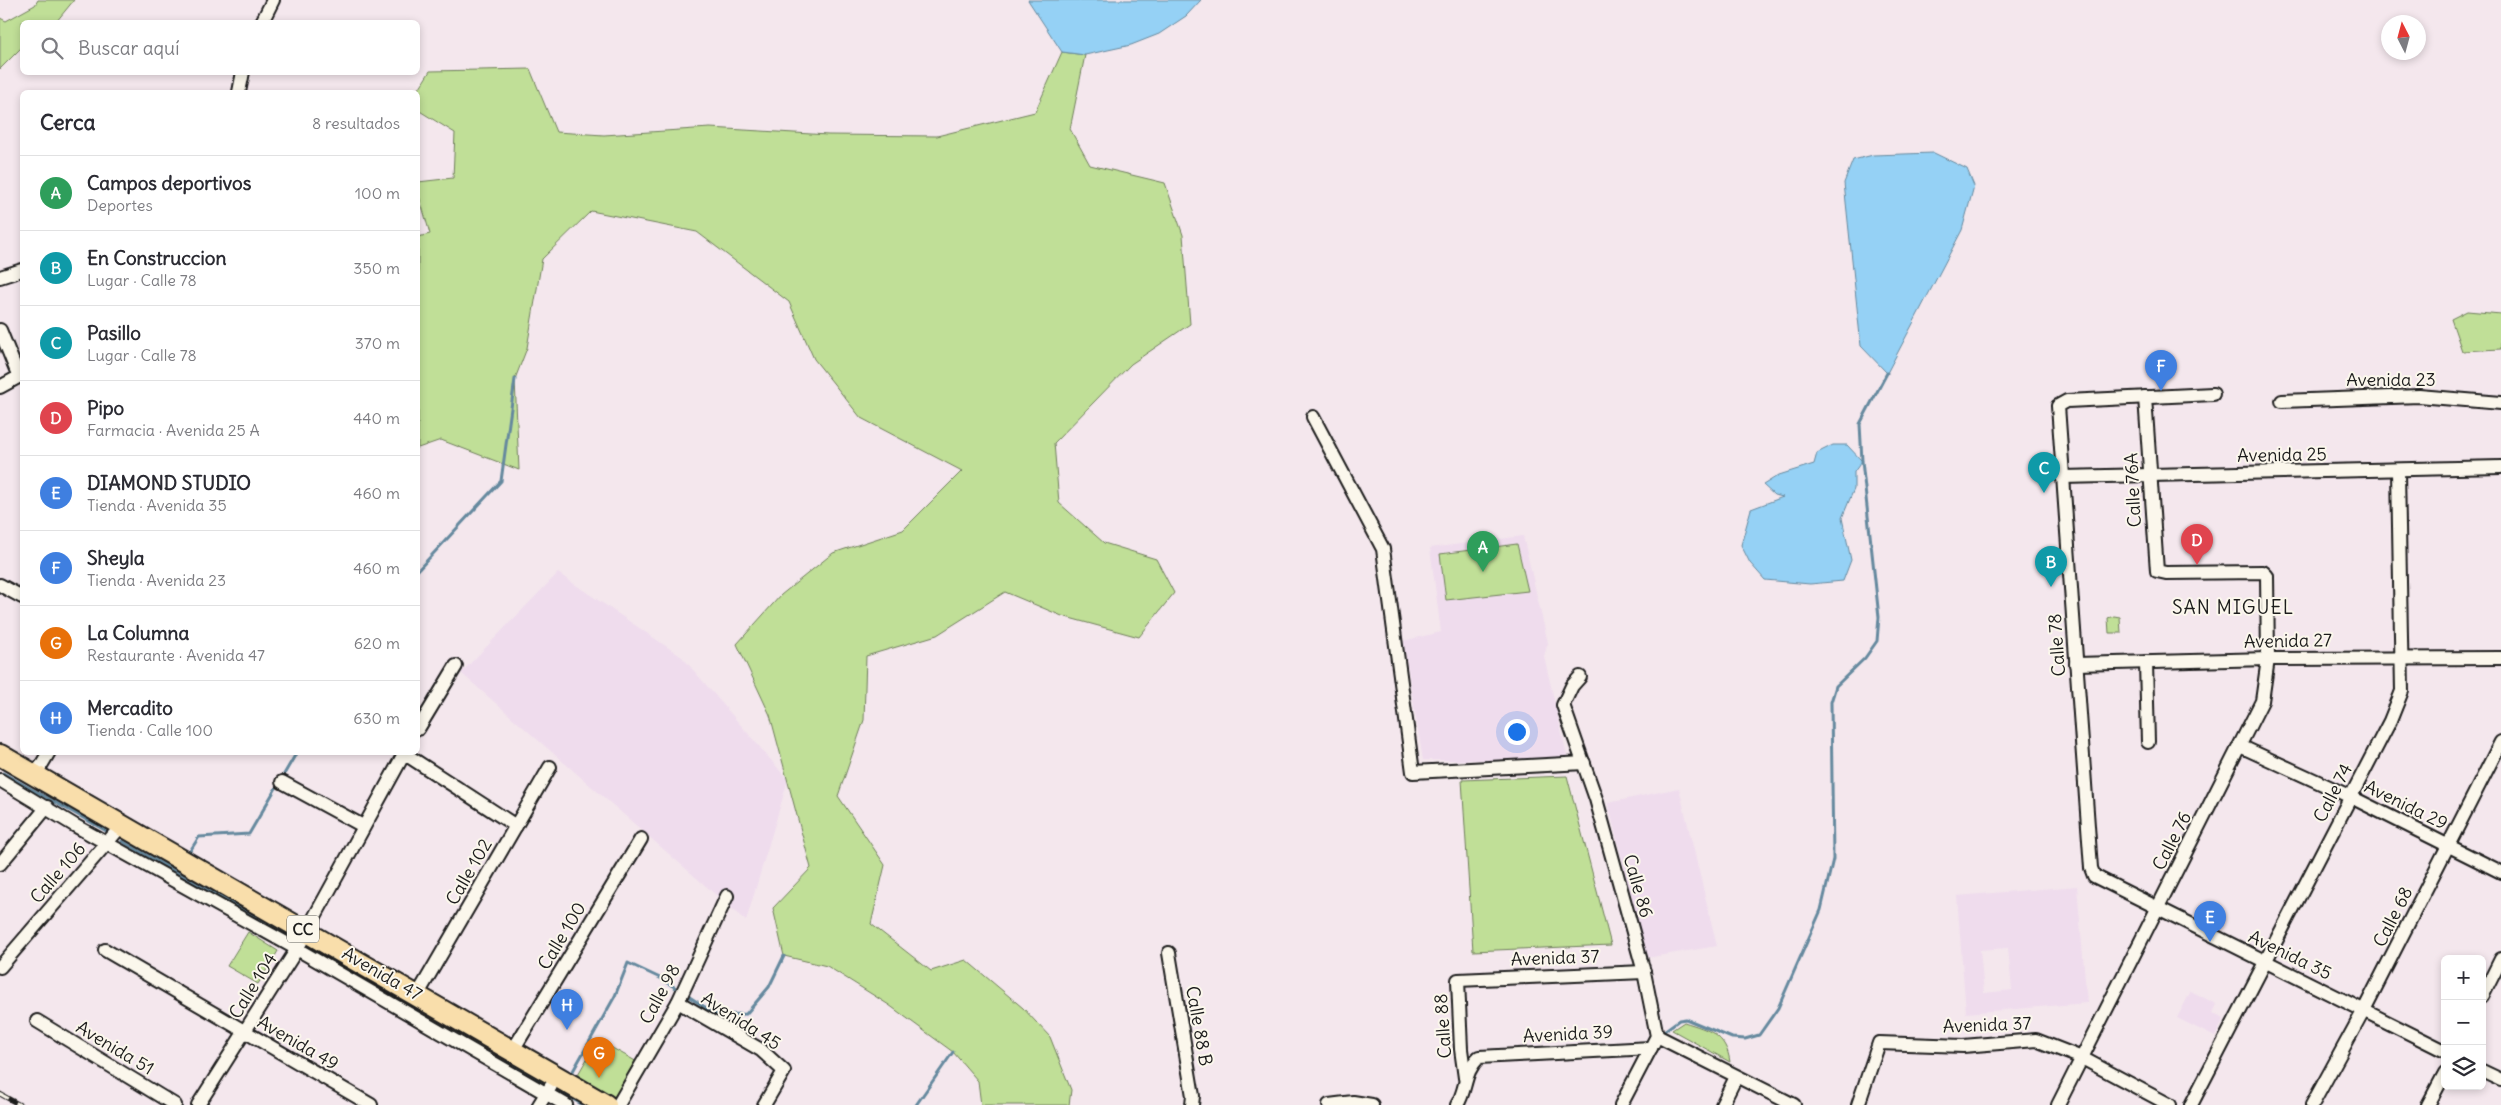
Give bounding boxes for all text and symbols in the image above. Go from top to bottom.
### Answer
north arrow [2381,15,2426,60]
search box [20,20,420,75]
icon: search [38,34,66,62]
text: Buscar aquí [78,36,179,60]
text: Cerca [40,109,95,136]
text: 8 resultados [312,113,400,133]
text: Campos deportivos [87,171,251,195]
text: A [51,183,61,203]
text: 100 m [355,183,400,203]
text: Deportes [87,195,153,215]
text: En Construccion [87,246,226,270]
text: B [51,258,61,278]
text: 350 m [353,258,400,278]
text: Lugar · Calle 78 [87,270,197,290]
text: Pasillo [87,321,141,345]
text: C [51,333,61,353]
text: 370 m [355,333,400,353]
text: Lugar · Calle 78 [87,345,197,365]
pin: F [2145,350,2177,391]
street label: Avenida 23 [2346,368,2436,391]
text: Pipo [87,396,124,420]
text: D [50,408,62,428]
text: 440 m [353,408,400,428]
text: Farmacia · Avenida 25 A [87,420,260,440]
street label: Avenida 25 [2237,442,2327,467]
pin: C [2028,452,2060,493]
street label: Calle 76A [2119,452,2146,528]
text: DIAMOND STUDIO [87,471,251,495]
text: E [51,483,61,503]
text: 460 m [353,483,400,503]
text: Tienda · Avenida 35 [87,495,227,515]
pin: D [2181,524,2213,565]
pin: A [1467,531,1499,572]
text: Sheyla [87,546,145,570]
pin: B [2035,546,2067,587]
text: F [51,558,61,578]
text: 460 m [353,558,400,578]
text: Tienda · Avenida 23 [87,570,226,590]
district label: SAN MIGUEL [2172,595,2294,619]
street label: Calle 78 [2043,613,2070,677]
text: La Columna [87,621,189,645]
street label: Avenida 27 [2244,628,2332,653]
text: G [50,633,62,653]
text: 620 m [354,633,400,653]
text: Restaurante · Avenida 47 [87,645,265,665]
text: Mercadito [87,696,173,720]
text: H [50,708,62,728]
text: 630 m [353,708,400,728]
your location [1504,719,1530,745]
text: Tienda · Calle 100 [87,720,213,740]
street label: Calle 74 [2308,760,2357,826]
street label: Avenida 29 [2361,775,2452,835]
street label: Calle 76 [2147,807,2196,874]
street label: Calle 102 [440,834,497,909]
street label: Calle 106 [25,837,90,908]
street label: Calle 86 [1618,852,1658,920]
street label: Calle 68 [2368,883,2418,951]
street label: Calle 100 [532,898,591,974]
pin: E [2194,901,2226,942]
road number: CC [287,916,319,942]
street label: Avenida 35 [2245,924,2336,985]
street label: Avenida 47 [338,941,426,1006]
street label: Avenida 37 [1510,944,1600,971]
street label: Calle 104 [223,949,282,1023]
map controls [2441,955,2486,1090]
button: + [2441,955,2486,1000]
street label: Calle 98 [634,960,685,1028]
street label: Calle 88 B [1181,984,1218,1068]
street label: Avenida 45 [697,986,785,1055]
pin: H [551,989,583,1030]
street label: Calle 88 [1429,993,1456,1059]
button: − [2441,1000,2486,1045]
street label: Avenida 49 [253,1010,343,1075]
street label: Avenida 37 [1942,1011,2032,1038]
street label: Avenida 51 [72,1015,158,1080]
street label: Avenida 39 [1522,1020,1614,1047]
pin: G [583,1037,615,1078]
button: layers [2441,1045,2486,1090]

